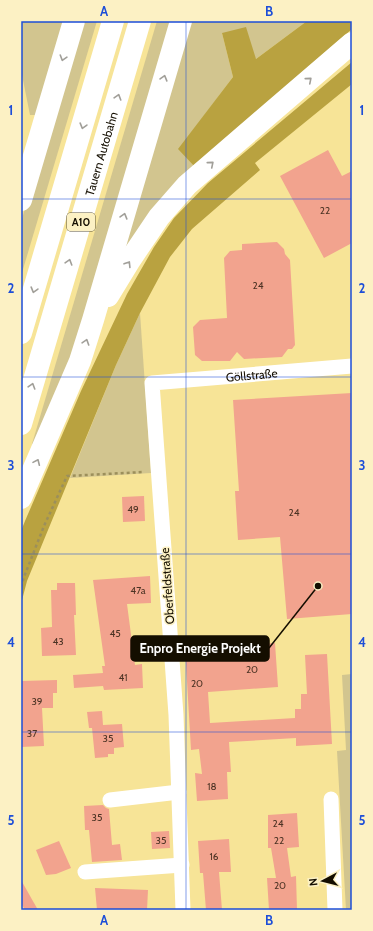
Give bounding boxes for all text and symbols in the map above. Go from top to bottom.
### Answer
text: A [100,3,109,19]
text: B [265,3,273,19]
one-way arrow [59,55,68,62]
one-way arrow [159,75,168,82]
one-way arrow [305,77,312,84]
one-way arrow [113,94,122,101]
text: 1 [9,102,13,118]
text: 1 [360,102,364,118]
street label: Tauern Autobahn [81,109,120,197]
one-way arrow [79,122,88,129]
one-way arrow [206,162,213,169]
house number: 22 [320,204,330,217]
road number: A10 [67,213,95,231]
one-way arrow [119,213,128,220]
one-way arrow [64,259,73,266]
one-way arrow [123,261,131,268]
house number: 24 [252,279,264,292]
text: 2 [8,280,15,296]
text: 2 [359,280,366,296]
one-way arrow [30,287,39,294]
one-way arrow [81,339,89,346]
street label: Göllstraße [225,365,278,384]
one-way arrow [27,383,36,390]
text: 3 [7,457,15,473]
text: 3 [358,457,366,473]
one-way arrow [32,459,40,466]
house number: 49 [127,503,139,516]
house number: 24 [288,506,300,519]
street label: Oberfeldstraße [157,547,177,625]
house number: 47a [130,584,146,597]
house number: 45 [109,627,121,640]
text: 4 [7,634,15,650]
text: 4 [358,634,366,650]
house number: 43 [52,635,64,648]
callout: Enpro Energie Projekt [131,636,269,661]
text: Enpro Energie Projekt [139,640,261,656]
house number: 20 [246,663,258,676]
house number: 41 [118,671,128,684]
house number: 20 [191,677,203,690]
house number: 39 [31,695,43,708]
house number: 37 [27,727,37,740]
house number: 35 [103,732,113,745]
house number: 18 [207,780,217,793]
house number: 35 [92,811,102,824]
text: 5 [8,812,15,828]
text: 5 [359,812,366,828]
house number: 24 [272,817,284,830]
house number: 35 [156,834,166,847]
house number: 22 [274,834,284,847]
house number: 16 [210,850,219,863]
north arrow [303,861,343,901]
text: N [306,878,320,887]
house number: 20 [274,879,286,892]
text: A [100,912,109,928]
text: B [265,912,273,928]

